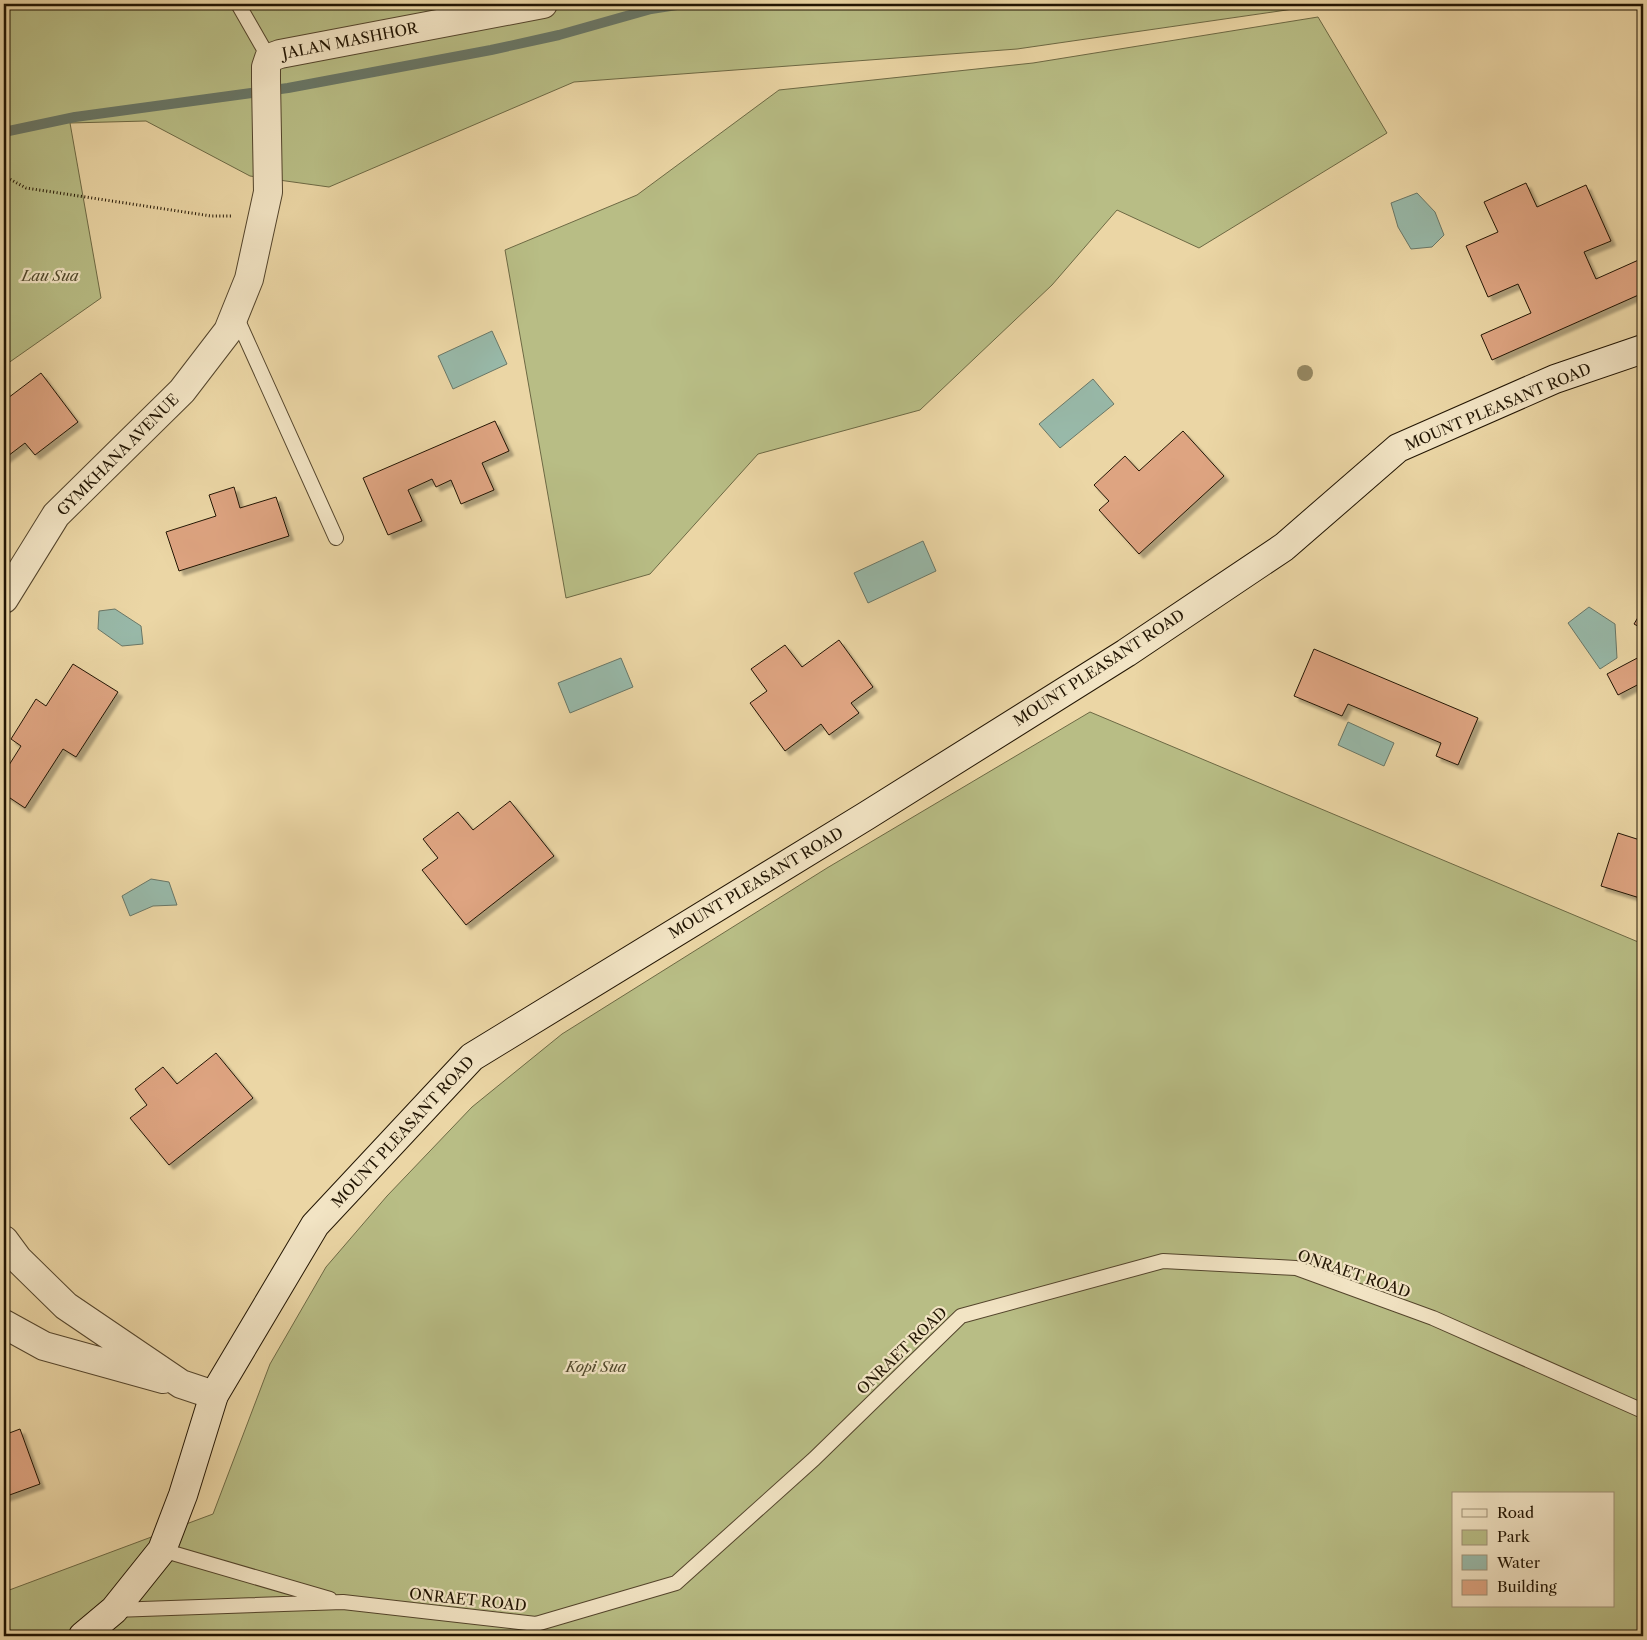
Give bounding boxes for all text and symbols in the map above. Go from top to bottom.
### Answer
street label: JALAN MASHHOR [278,18,420,63]
park label: Lau Sua [20,266,79,285]
street label: MOUNT PLEASANT ROAD [1402,359,1594,454]
street label: GYMKHANA AVENUE [53,390,183,520]
street label: MOUNT PLEASANT ROAD [1010,605,1188,730]
street label: MOUNT PLEASANT ROAD [665,823,847,942]
street label: MOUNT PLEASANT ROAD [327,1052,478,1211]
street label: ONRAET ROAD [1295,1245,1413,1302]
street label: ONRAET ROAD [853,1303,951,1398]
park label: Kopi Sua [565,1357,626,1376]
legend [1452,1492,1614,1608]
text: Road [1497,1503,1534,1522]
text: Park [1497,1527,1531,1546]
text: Water [1496,1553,1541,1572]
text: Building [1497,1577,1557,1596]
street label: ONRAET ROAD [408,1584,528,1615]

